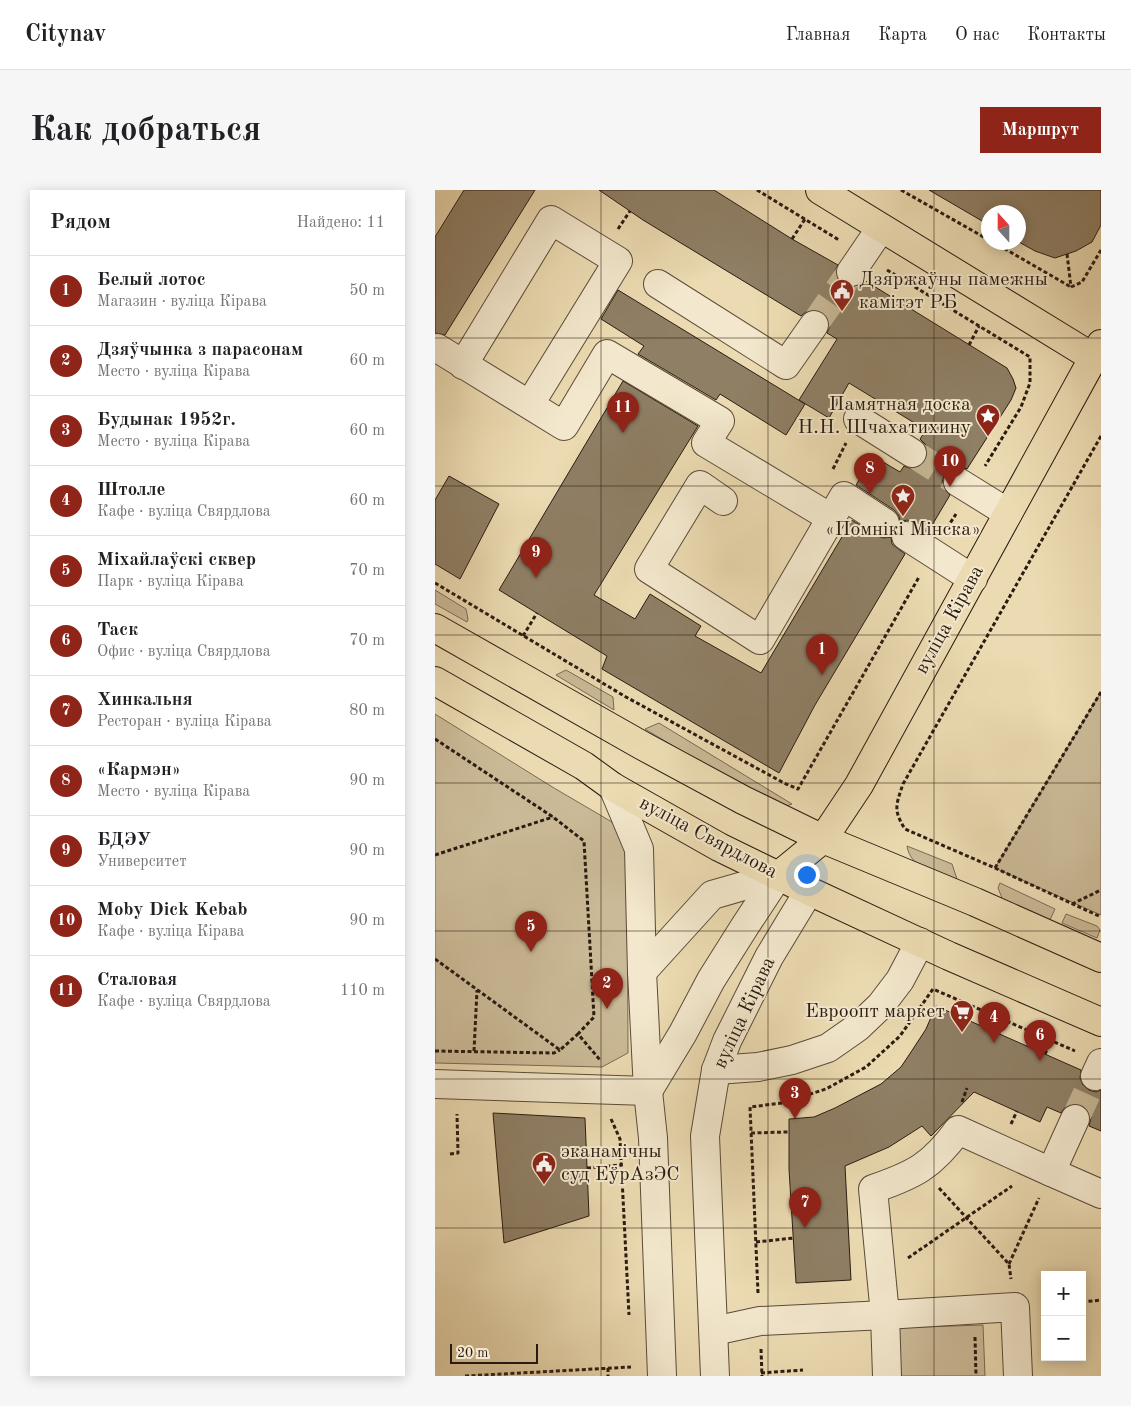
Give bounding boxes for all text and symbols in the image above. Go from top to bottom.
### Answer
text: Citynav [25,23,106,47]
text: Главная [786,26,850,44]
text: Карта [878,26,927,44]
text: О нас [955,26,999,44]
text: Контакты [1027,26,1106,44]
button: Маршрут [980,107,1101,153]
text: Как добраться [30,113,261,148]
north arrow [981,205,1026,250]
text: Рядом [50,212,111,233]
text: Найдено: 11 [296,215,385,231]
place label: Дзяржаўны памежны камітэт РБ [859,270,1048,313]
text: Белый лотос [97,271,206,290]
public building icon: Дзяржаўны памежны камітэт РБ [829,278,855,312]
text: 1 [61,283,71,299]
text: 50 m [349,283,385,299]
text: Магазин · вуліца Кірава [97,294,267,310]
text: Дзяўчынка з парасонам [97,341,303,360]
text: 2 [61,353,71,369]
text: 60 m [349,353,385,369]
text: Место · вуліца Кірава [97,364,250,380]
pin: 11 [607,392,639,433]
place label: Памятная доска Н.Н. Шчахатихину [798,395,971,438]
place icon: Памятная доска Н.Н. Шчахатихину [975,403,1001,437]
text: Будынак 1952г. [97,411,236,430]
text: 3 [61,423,71,439]
text: 60 m [349,423,385,439]
text: Место · вуліца Кірава [97,434,250,450]
pin: 10 [934,446,966,487]
pin: 8 [854,453,886,494]
text: Штолле [97,481,166,500]
place icon: «Помнікі Мінска» [890,483,916,517]
text: 4 [61,493,71,509]
text: 60 m [349,493,385,509]
text: Кафе · вуліца Свярдлова [97,504,271,520]
place label: «Помнікі Мінска» [825,520,981,540]
pin: 9 [520,537,552,578]
text: Міхайлаўскі сквер [97,551,256,570]
street label: вуліца Кірава [912,562,988,678]
text: 5 [61,563,71,579]
text: 70 m [349,563,385,579]
text: Парк · вуліца Кірава [97,574,244,590]
text: Таск [97,621,138,640]
text: 6 [61,633,71,649]
text: 70 m [349,633,385,649]
pin: 1 [806,634,838,675]
text: Офис · вуліца Свярдлова [97,644,271,660]
text: Хинкальня [97,691,193,710]
text: 7 [61,703,71,719]
text: 80 m [349,703,385,719]
text: Ресторан · вуліца Кірава [97,714,272,730]
text: «Кармэн» [97,761,181,780]
text: 8 [61,773,71,789]
text: 90 m [349,773,385,789]
text: Место · вуліца Кірава [97,784,250,800]
street label: вуліца Свярдлова [636,793,781,883]
text: БДЭУ [97,831,151,850]
text: 9 [61,843,71,859]
text: 90 m [349,843,385,859]
text: Университет [97,854,187,870]
your location [794,862,820,888]
text: Moby Dick Kebab [97,901,248,920]
pin: 5 [515,911,547,952]
text: 10 [57,913,75,929]
text: 90 m [349,913,385,929]
text: Кафе · вуліца Кірава [97,924,245,940]
street label: вуліца Кірава [710,954,780,1072]
pin: 2 [591,968,623,1009]
text: Сталовая [97,971,177,990]
text: 11 [57,983,75,999]
text: 110 m [340,983,385,999]
text: Кафе · вуліца Свярдлова [97,994,271,1010]
supermarket icon: Евроопт маркет [949,999,975,1033]
place label: Евроопт маркет [805,1002,945,1022]
pin: 4 [978,1002,1010,1043]
pin: 6 [1024,1020,1056,1061]
pin: 3 [779,1078,811,1119]
place label: эканамічны суд ЕўрАзЭС [561,1142,680,1185]
public building icon: эканамічны суд ЕўрАзЭС [531,1151,557,1185]
pin: 7 [789,1187,821,1228]
map controls [1041,1271,1086,1361]
button: + [1041,1271,1086,1316]
button: − [1041,1316,1086,1361]
scale bar [450,1341,537,1364]
text: 20 m [457,1346,488,1360]

